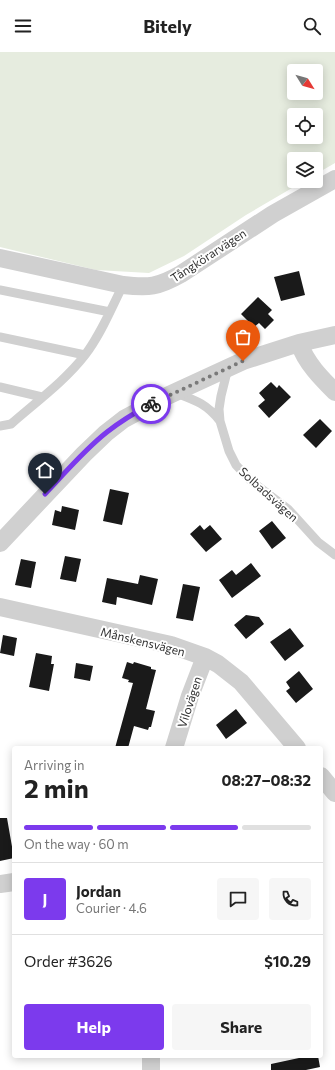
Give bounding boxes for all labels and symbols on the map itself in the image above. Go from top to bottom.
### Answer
north arrow [287,64,323,100]
street label: Tångkörarvägen [168,225,248,285]
pin [226,320,260,361]
courier [131,384,171,424]
pin [28,453,62,494]
street label: Solbadsvägen [237,464,301,524]
street label: Månskensvägen [99,624,187,658]
street label: Vilovägen [174,675,204,729]

